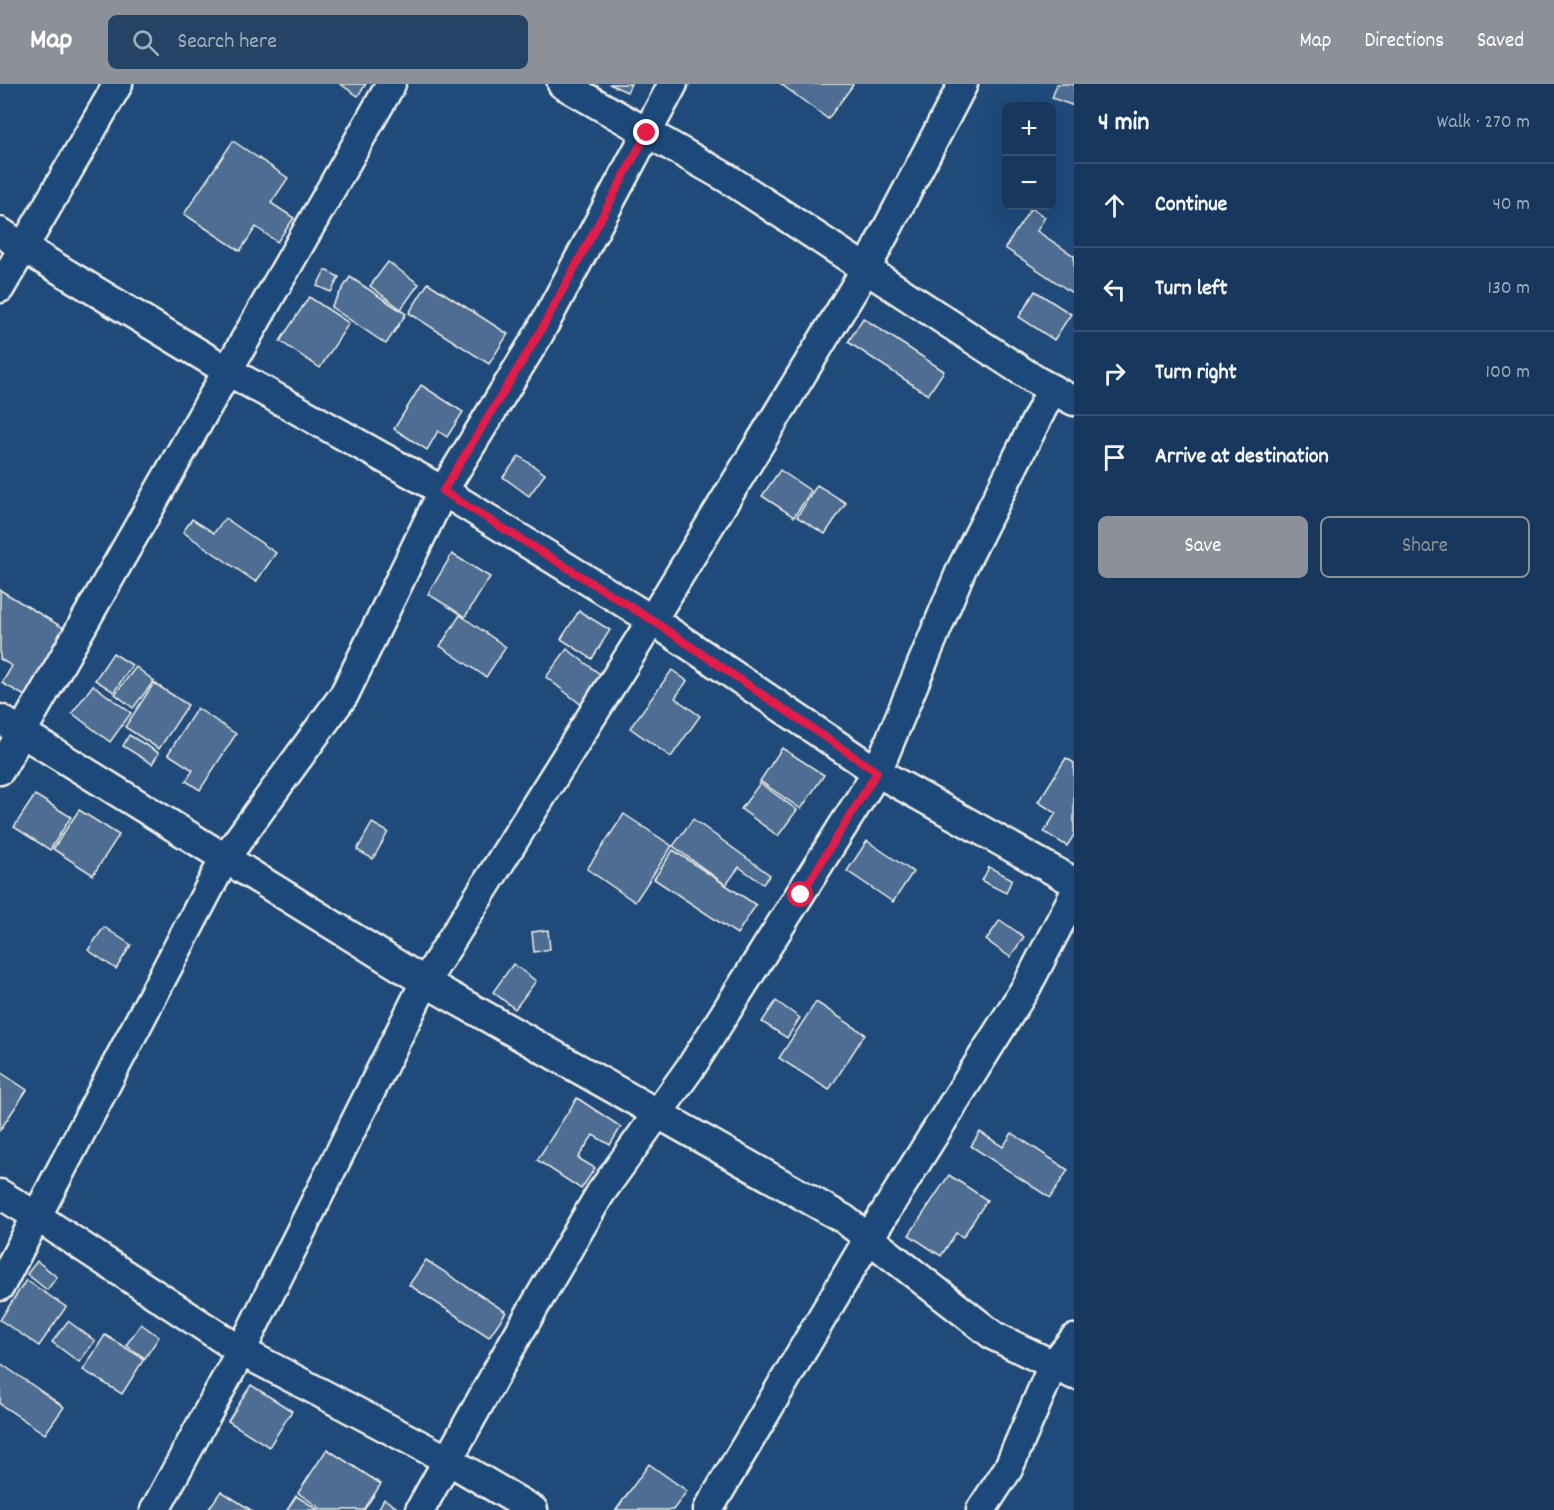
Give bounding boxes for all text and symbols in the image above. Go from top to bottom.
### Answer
search box [108,15,528,69]
text: Map [30,22,72,62]
icon: search [129,26,162,59]
text: Search here [177,27,277,58]
text: Map [1300,27,1331,57]
text: Directions [1364,27,1444,57]
text: Saved [1477,27,1524,57]
map controls [1002,102,1056,210]
button: + [1002,102,1056,156]
text: 4 min [1098,105,1149,142]
text: Walk · 270 m [1437,109,1530,137]
route end [633,119,659,145]
button: − [1002,156,1056,210]
icon: ahead [1098,189,1131,222]
text: Continue [1155,190,1227,221]
text: 40 m [1492,191,1530,219]
icon: left [1098,273,1131,306]
text: Turn left [1155,274,1227,305]
text: 130 m [1488,275,1530,303]
icon: right [1098,357,1131,390]
text: Turn right [1155,358,1237,389]
text: 100 m [1486,359,1530,387]
icon: arrive [1098,441,1131,474]
text: Arrive at destination [1155,442,1329,473]
button: Save [1098,516,1308,578]
button: Share [1320,516,1530,578]
route start [787,881,813,907]

